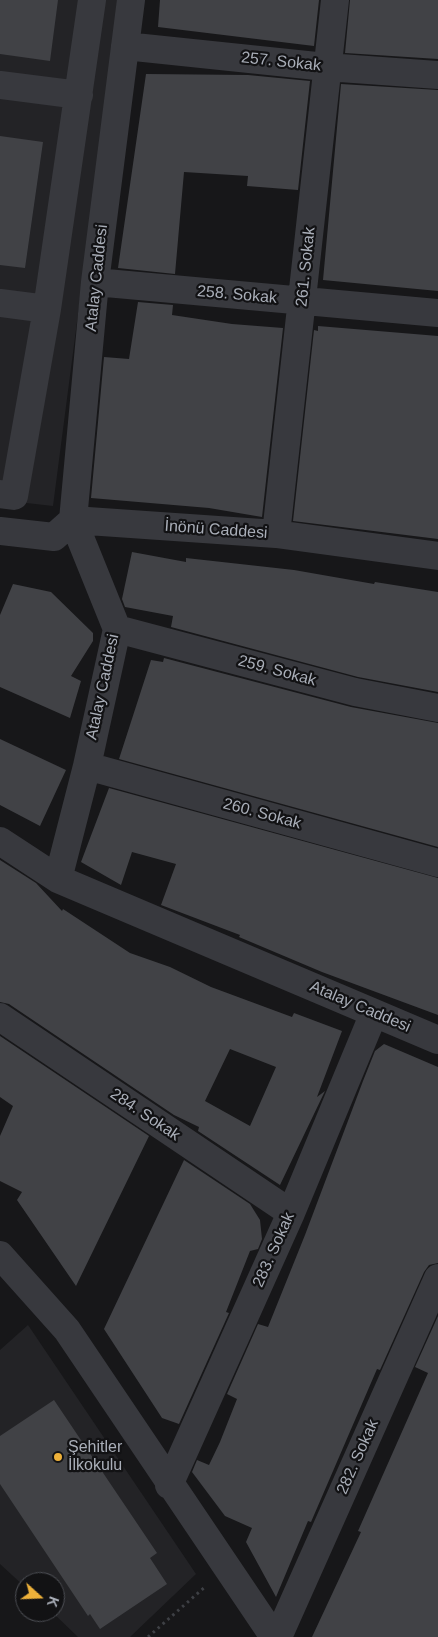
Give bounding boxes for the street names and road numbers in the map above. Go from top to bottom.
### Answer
street label: 257. Sokak [240,48,322,76]
street label: Atalay Caddesi [82,223,112,333]
street label: 261. Sokak [292,226,320,308]
street label: 258. Sokak [196,282,278,308]
street label: İnönü Caddesi [164,517,268,543]
street label: Atalay Caddesi [82,632,124,742]
street label: 259. Sokak [236,651,318,691]
street label: 260. Sokak [221,794,303,834]
street label: Atalay Caddesi [307,977,413,1037]
street label: 284. Sokak [106,1085,184,1145]
street label: 283. Sokak [249,1210,299,1290]
street label: 282. Sokak [333,1417,383,1497]

